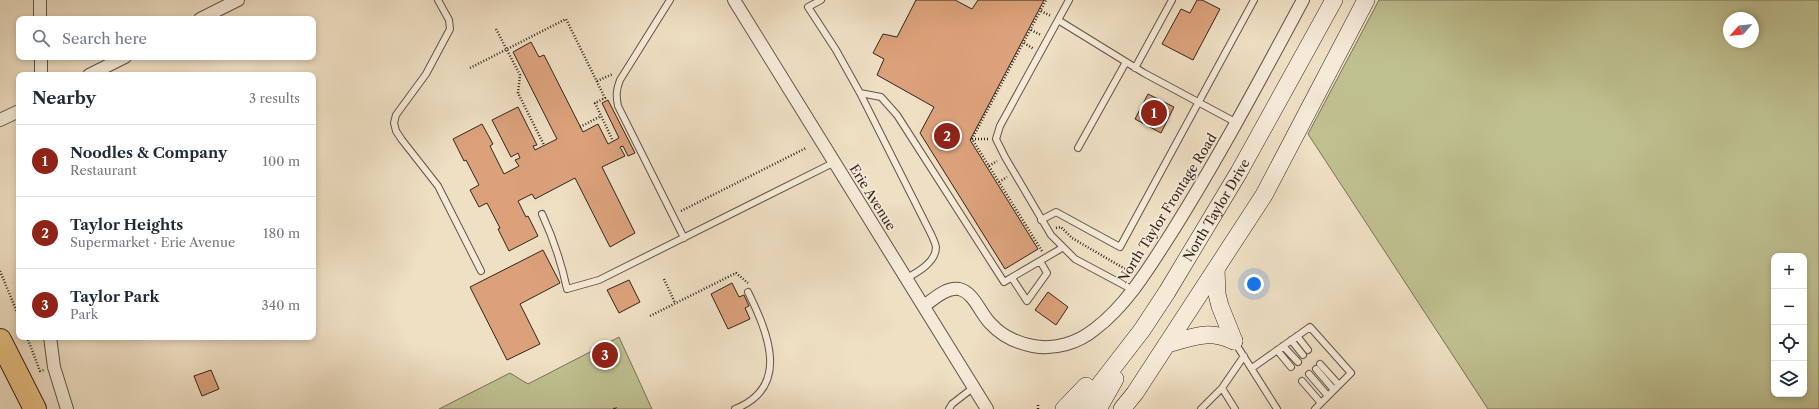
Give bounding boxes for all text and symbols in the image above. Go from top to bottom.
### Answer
north arrow [1723,12,1759,48]
search box [16,16,316,60]
icon: search [30,27,52,49]
text: Search here [62,29,147,48]
text: Nearby [32,88,96,108]
text: 3 results [249,90,300,106]
pin: 1 [1141,98,1167,128]
pin: 2 [934,121,960,151]
street label: North Taylor Frontage Road [1114,130,1220,286]
text: Noodles & Company [70,143,227,162]
text: 1 [42,153,48,169]
text: 100 m [262,153,300,169]
street label: North Taylor Drive [1179,156,1253,264]
street label: Erie Avenue [846,161,900,233]
text: Restaurant [70,162,137,178]
text: Taylor Heights [70,215,183,234]
text: 2 [41,225,49,241]
text: 180 m [263,225,300,241]
text: Supermarket · Erie Avenue [70,234,235,250]
map controls [1771,253,1807,397]
button: + [1771,253,1807,289]
your location [1244,274,1264,294]
text: Taylor Park [70,287,159,306]
button: − [1771,289,1807,325]
text: 3 [41,297,49,313]
text: 340 m [262,297,300,313]
text: Park [70,306,98,322]
button: locate [1771,325,1807,361]
pin: 3 [592,340,618,370]
button: layers [1771,361,1807,397]

